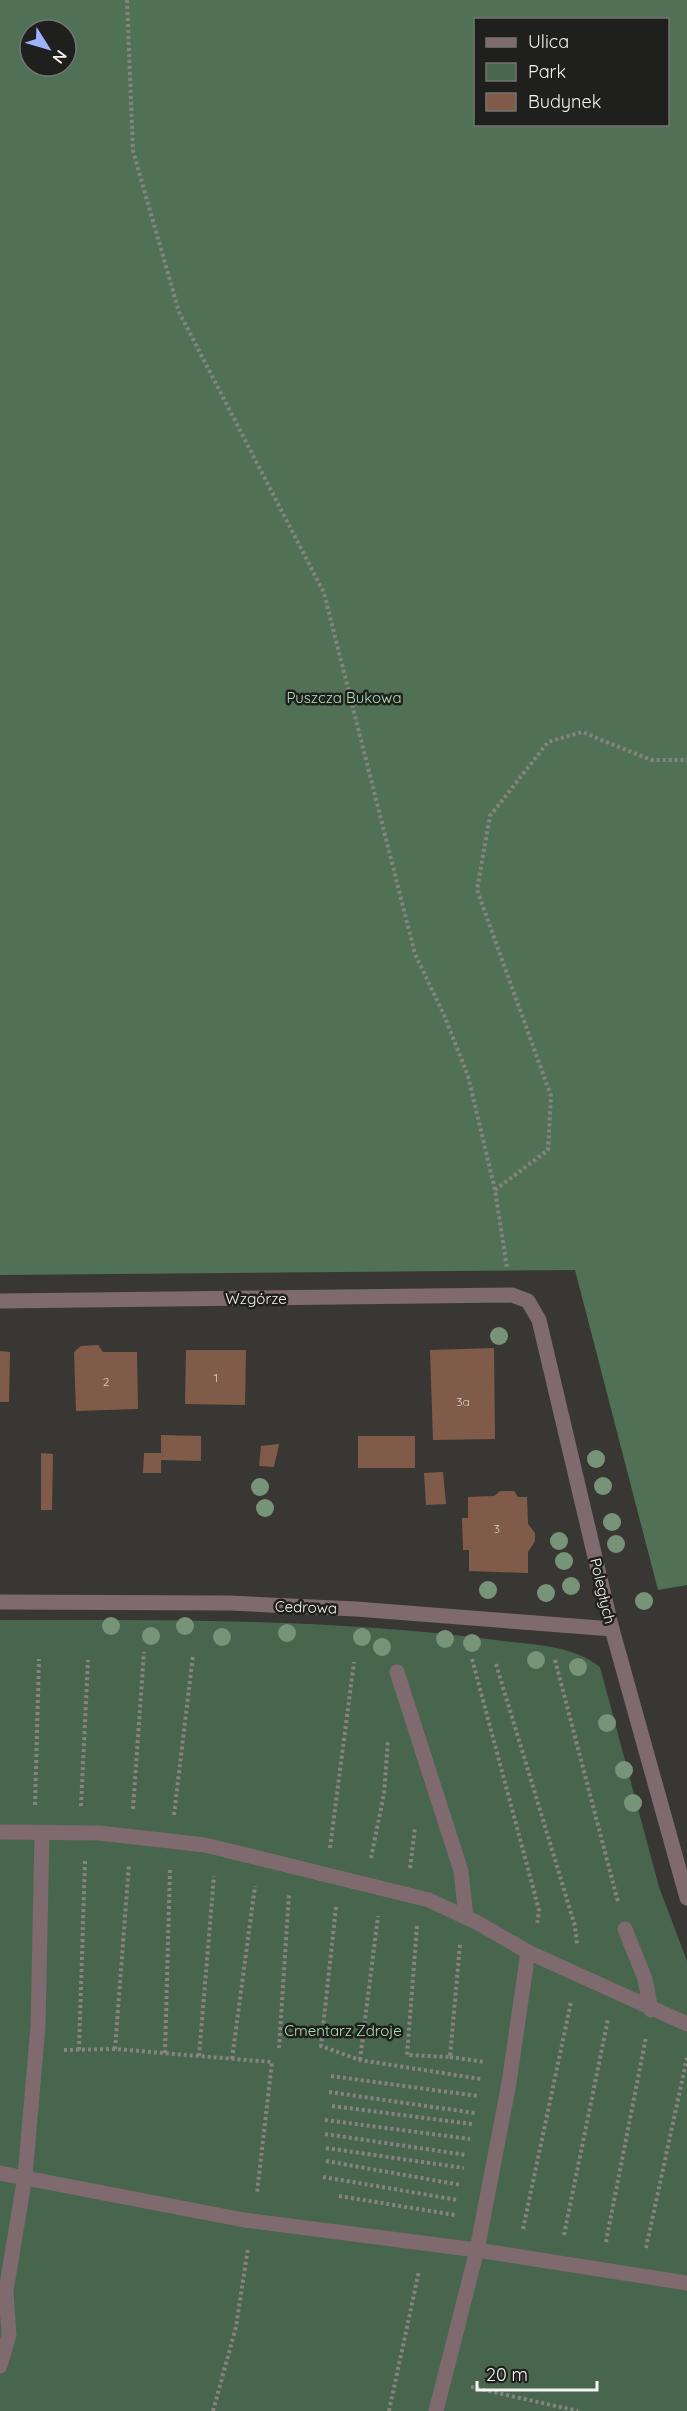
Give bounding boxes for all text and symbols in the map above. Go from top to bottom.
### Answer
north arrow [18,18,78,78]
legend [474,18,669,126]
text: Ulica [528,30,569,53]
text: N [48,46,72,68]
text: Park [528,60,566,83]
text: Budynek [528,90,601,113]
park label: Puszcza Bukowa [286,688,402,707]
street label: Wzgórze [225,1289,287,1308]
house number: 1 [214,1370,218,1385]
house number: 2 [103,1374,110,1389]
house number: 3a [456,1394,470,1409]
house number: 3 [494,1521,500,1536]
street label: Poległych [586,1556,620,1626]
street label: Cedrowa [275,1596,337,1618]
park label: Cmentarz Zdroje [284,2021,402,2040]
scale bar [477,2354,597,2392]
text: 20 m [486,2363,528,2386]

